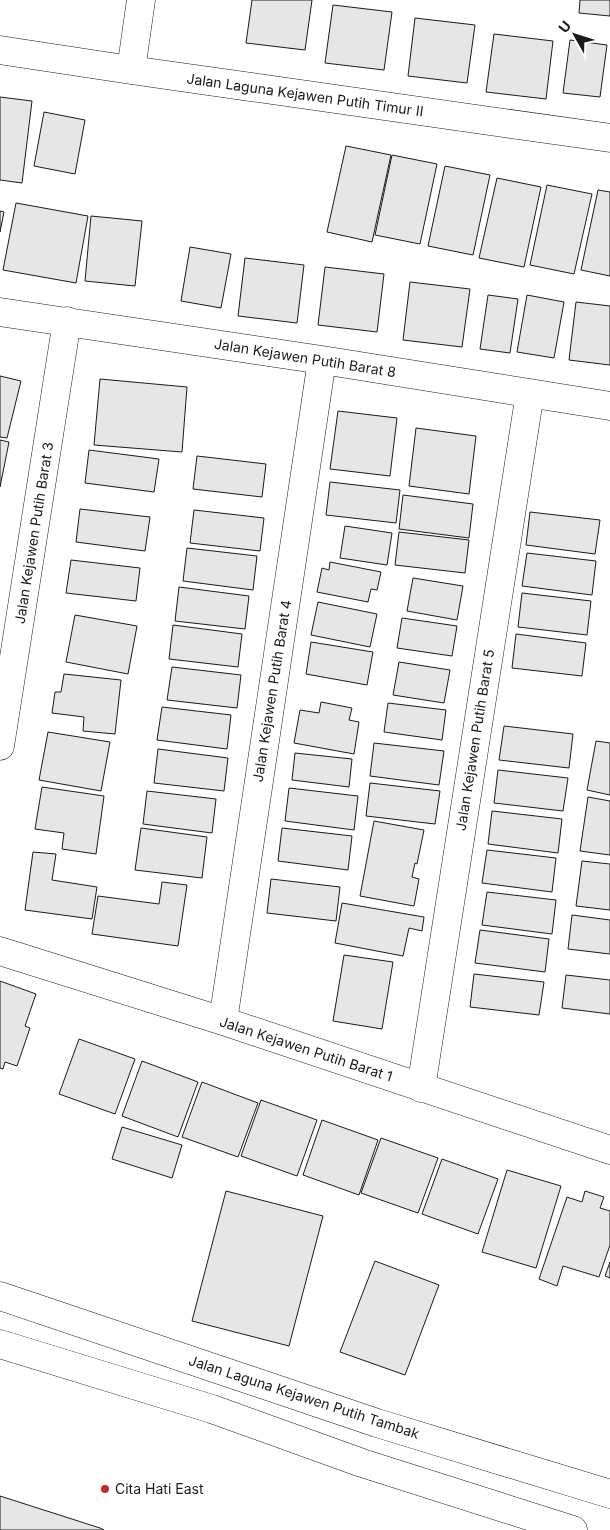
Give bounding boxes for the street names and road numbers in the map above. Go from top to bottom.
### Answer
street label: Jalan Laguna Kejawen Putih Timur II [186,69,425,120]
street label: Jalan Kejawen Putih Barat 8 [213,335,397,380]
street label: Jalan Kejawen Putih Barat 3 [11,441,56,625]
street label: Jalan Kejawen Putih Barat 4 [249,599,294,783]
street label: Jalan Kejawen Putih Barat 5 [452,648,497,832]
street label: Jalan Kejawen Putih Barat 1 [217,1012,395,1085]
street label: Jalan Laguna Kejawen Putih Tambak [187,1351,422,1442]

